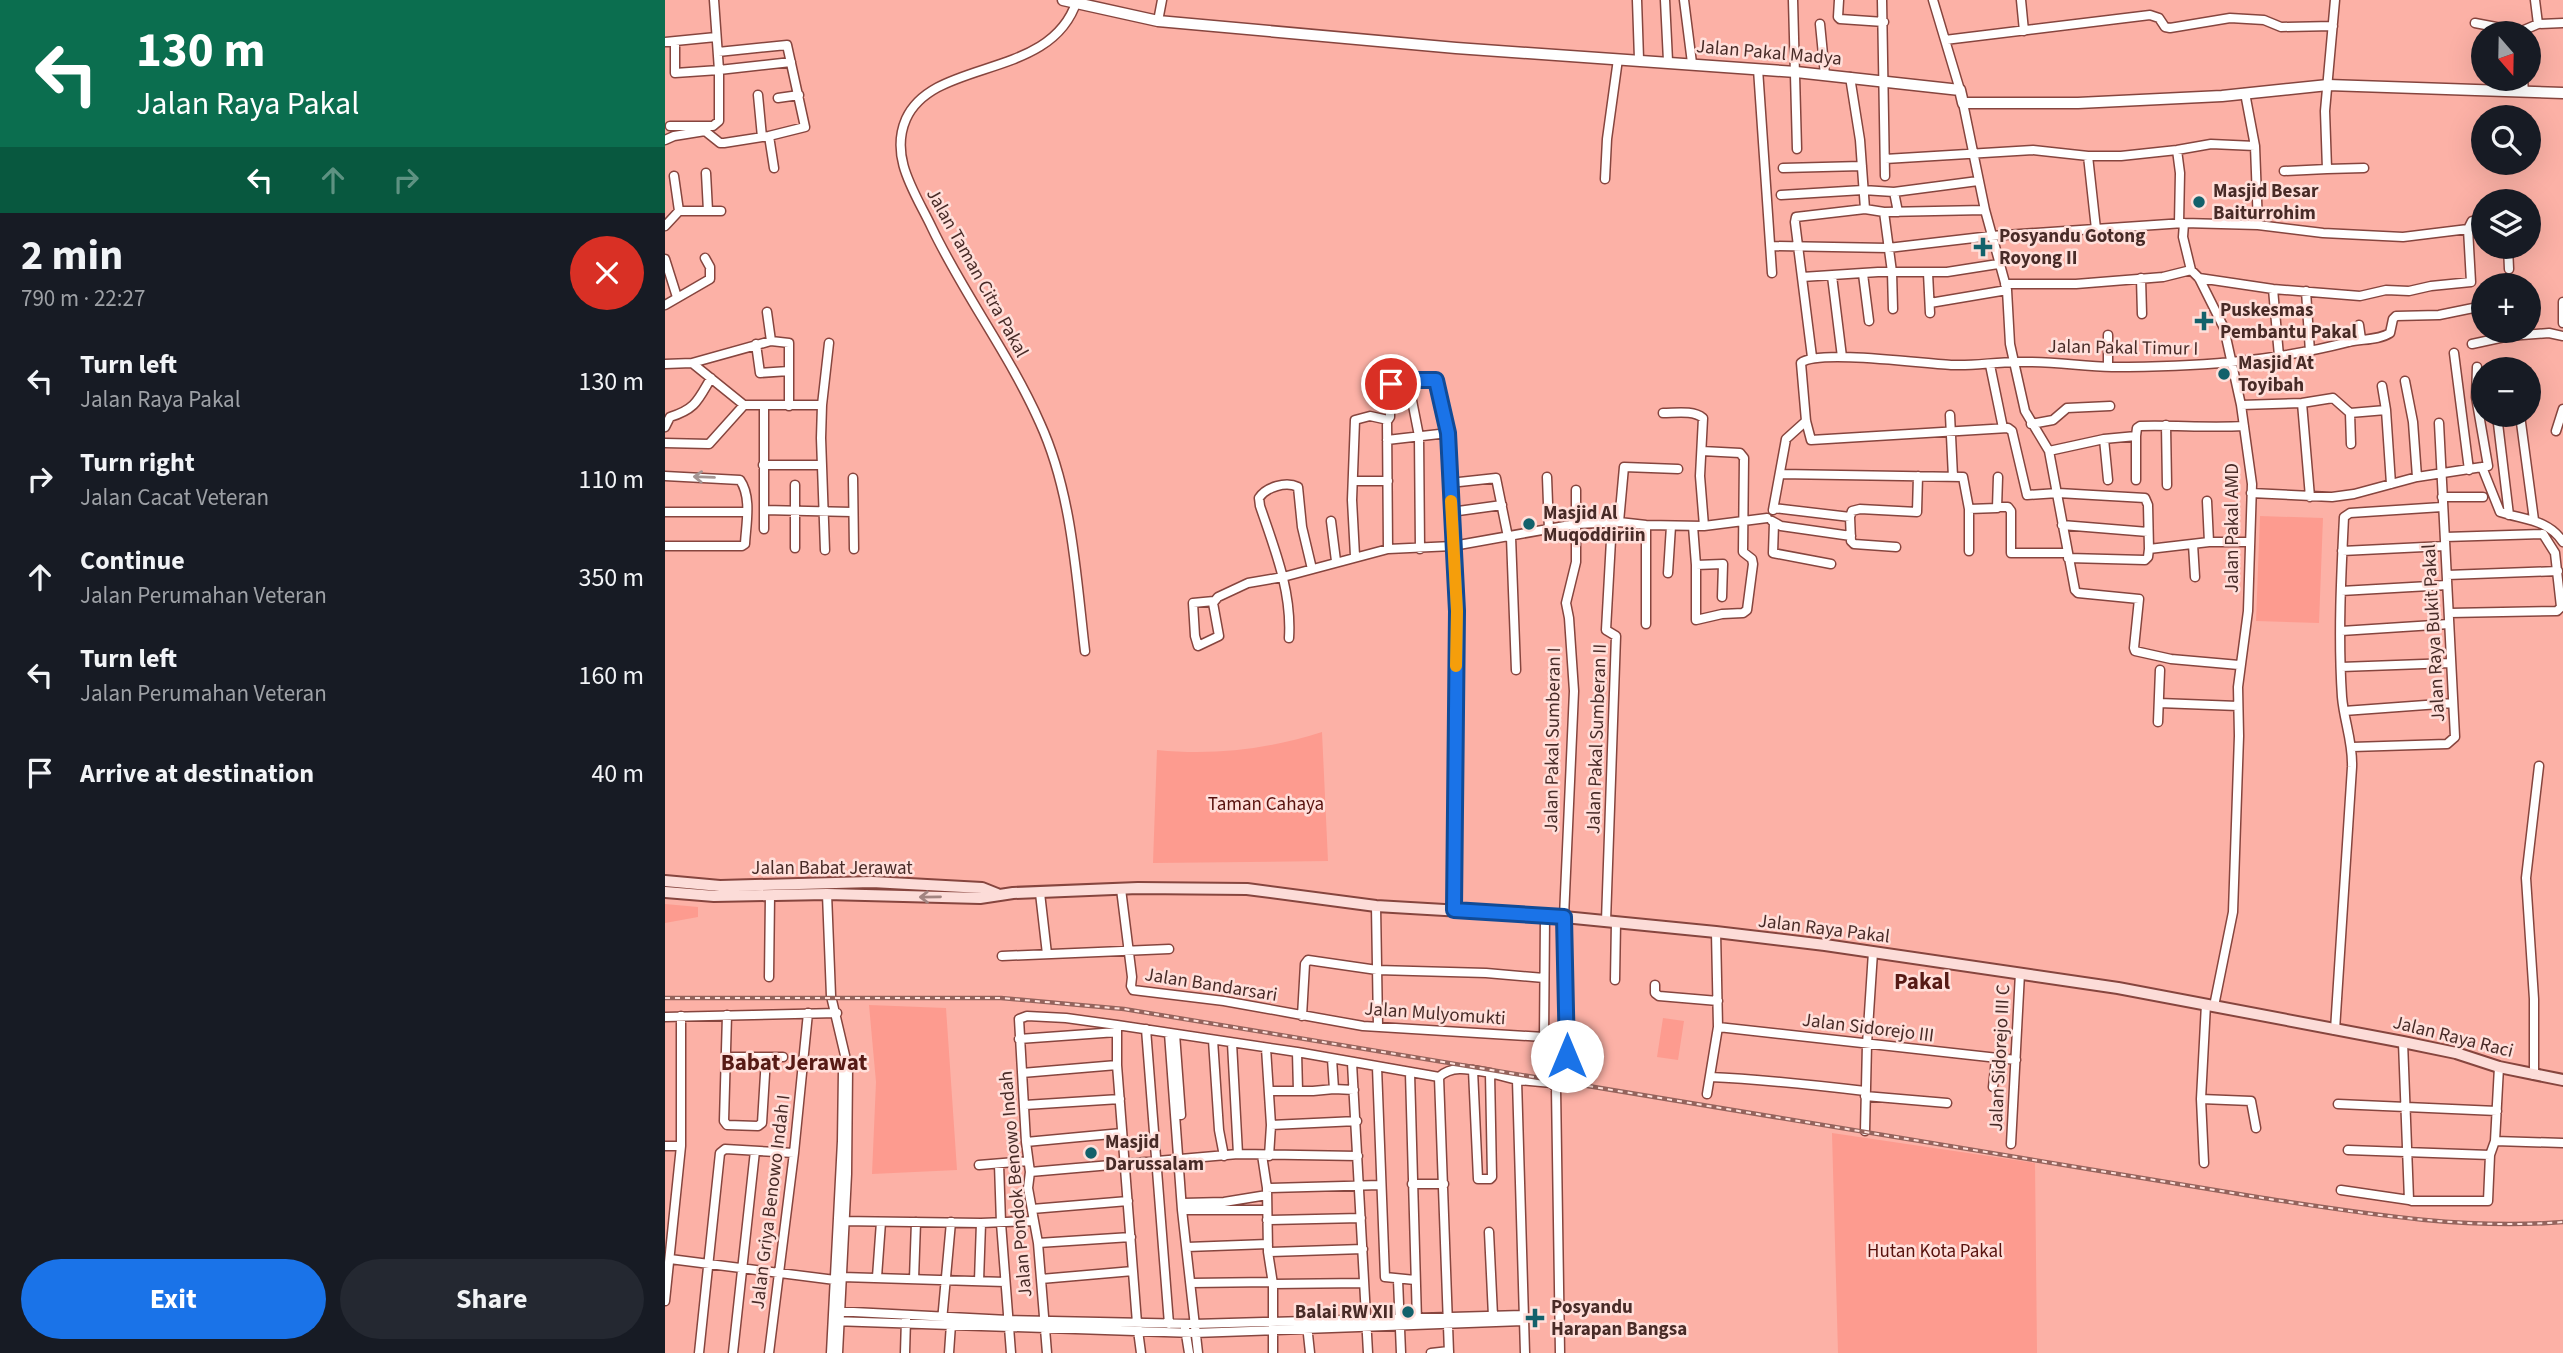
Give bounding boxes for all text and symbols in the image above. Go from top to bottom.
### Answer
text: 130 m [136,16,265,86]
north arrow [2471,21,2541,91]
map controls [2471,21,2541,427]
icon: left [21,28,112,119]
street label: Jalan Pakal Madya [1695,33,1843,73]
text: Jalan Raya Pakal [136,81,359,127]
button: search [2471,105,2541,175]
icon: left [241,161,279,199]
icon: ahead [314,161,352,199]
icon: right [387,161,425,199]
place label: Masjid Besar Baiturrohim [2213,178,2319,227]
street label: Jalan Taman Citra Pakal [919,183,1035,363]
button: layers [2471,189,2541,259]
marker: Masjid Besar Baiturrohim [2191,194,2207,210]
place label: Posyandu Gotong Royong II [1999,223,2145,272]
text: 2 min [21,226,123,286]
button: close [570,236,644,310]
marker: Posyandu Gotong Royong II [1973,237,1993,257]
button: + [2471,273,2541,343]
text: 790 m · 22:27 [21,282,145,315]
place label: Puskesmas Pembantu Pakal [2220,297,2357,346]
marker: Puskesmas Pembantu Pakal [2194,311,2214,331]
street label: Jalan Pakal Timur I [2047,333,2199,363]
text: Turn left [80,346,177,383]
place label: Masjid At Toyibah [2238,350,2314,399]
pin [1361,354,1421,414]
button: − [2471,357,2541,427]
icon: left [21,362,59,400]
text: 130 m [578,363,644,400]
icon: arrive [1372,365,1410,403]
marker: Masjid At Toyibah [2216,366,2232,382]
text: Jalan Raya Pakal [80,383,241,416]
text: Turn right [80,444,195,481]
icon: right [21,460,59,498]
text: 110 m [578,461,644,498]
street label: Jalan Pakal AMD [2219,463,2246,593]
one-way arrow [693,471,716,484]
text: Jalan Cacat Veteran [80,481,269,514]
place label: Masjid Al Muqoddiriin [1543,500,1646,549]
marker: Masjid Al Muqoddiriin [1521,516,1537,532]
text: Continue [80,542,185,579]
street label: Jalan Raya Bukit Pakal [2416,543,2452,723]
icon: ahead [21,558,59,596]
text: 350 m [578,559,644,596]
text: Jalan Perumahan Veteran [80,579,327,612]
text: Turn left [80,640,177,677]
street label: Jalan Pakal Sumberan II [1580,643,1614,835]
street label: Jalan Pakal Sumberan I [1538,647,1568,833]
icon: left [21,656,59,694]
text: 160 m [578,657,644,694]
text: Jalan Perumahan Veteran [80,677,327,710]
icon: arrive [21,754,59,792]
text: Arrive at destination [80,755,314,792]
text: 40 m [591,755,644,792]
park label: Taman Cahaya [1208,791,1324,818]
street label: Jalan Babat Jerawat [751,855,913,882]
one-way arrow [918,891,941,904]
street label: Jalan Raya Pakal [1757,908,1892,950]
street label: Jalan Bandarsari [1143,961,1279,1009]
district label: Pakal [1894,965,1950,998]
street label: Jalan Sidorejo III C [1983,984,2017,1132]
street label: Jalan Mulyomukti [1363,996,1507,1032]
street label: Jalan Sidorejo III [1801,1007,1935,1049]
street label: Jalan Raya Raci [2390,1009,2516,1065]
position arrow [1530,1019,1604,1093]
district label: Babat Jerawat [721,1046,867,1079]
street label: Jalan Pondok Benowo Indah [993,1070,1039,1298]
street label: Jalan Griya Benowo Indah I [744,1093,798,1311]
place label: Masjid Darussalam [1105,1129,1204,1178]
marker: Masjid Darussalam [1083,1145,1099,1161]
park label: Hutan Kota Pakal [1867,1238,2003,1265]
button: Exit [21,1259,326,1339]
button: Share [340,1259,644,1339]
place label: Posyandu Harapan Bangsa [1551,1294,1687,1343]
place label: Balai RW XII [1295,1299,1394,1326]
marker: Balai RW XII [1400,1304,1416,1320]
marker: Posyandu Harapan Bangsa [1525,1308,1545,1328]

